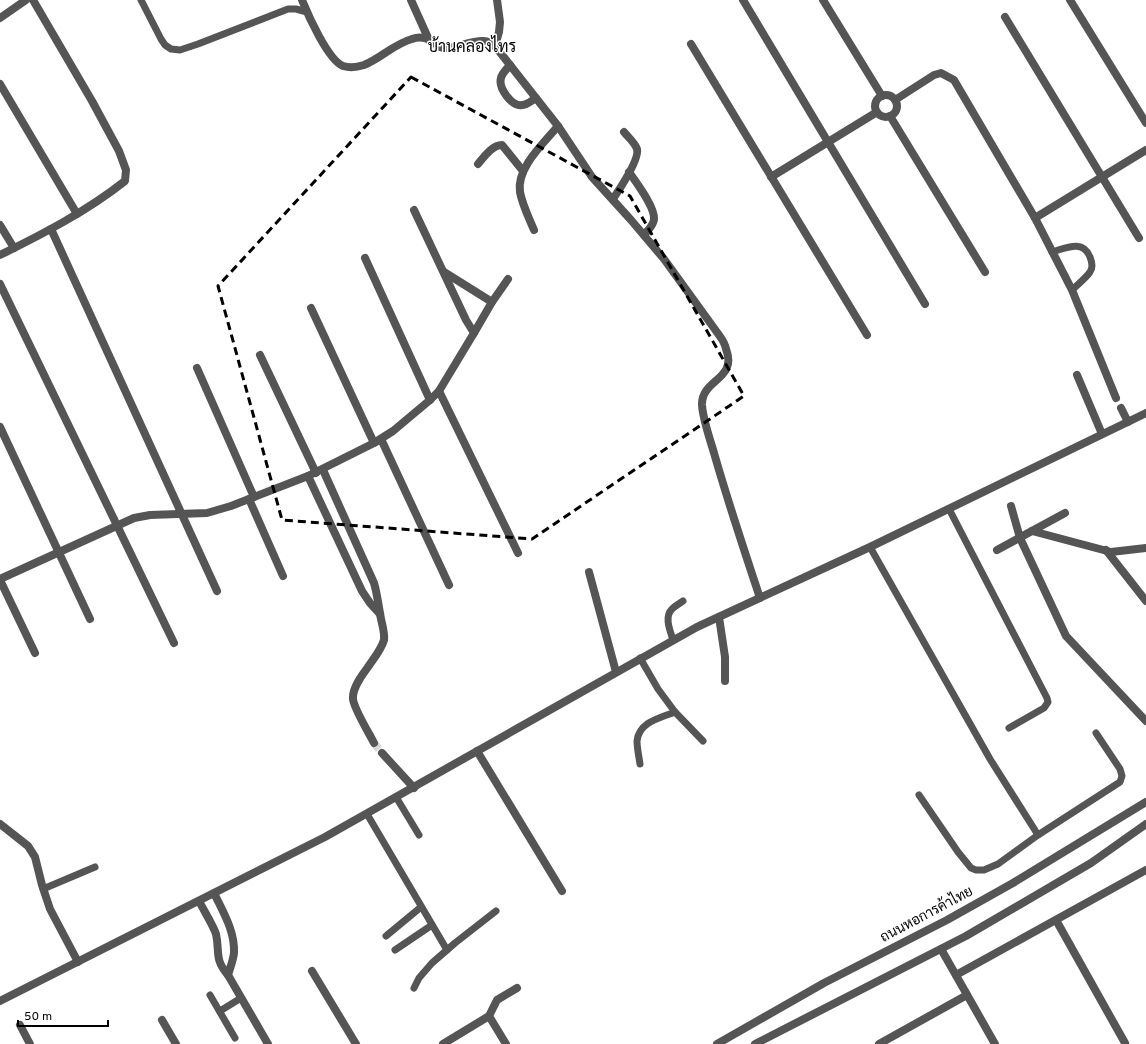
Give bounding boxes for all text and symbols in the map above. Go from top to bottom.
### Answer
district label: บ้านคลองไทร [428,35,516,58]
street label: ถนนหอการค้าไทย [877,882,976,947]
scale bar [18,1002,108,1028]
text: 50 m [24,1009,52,1025]

